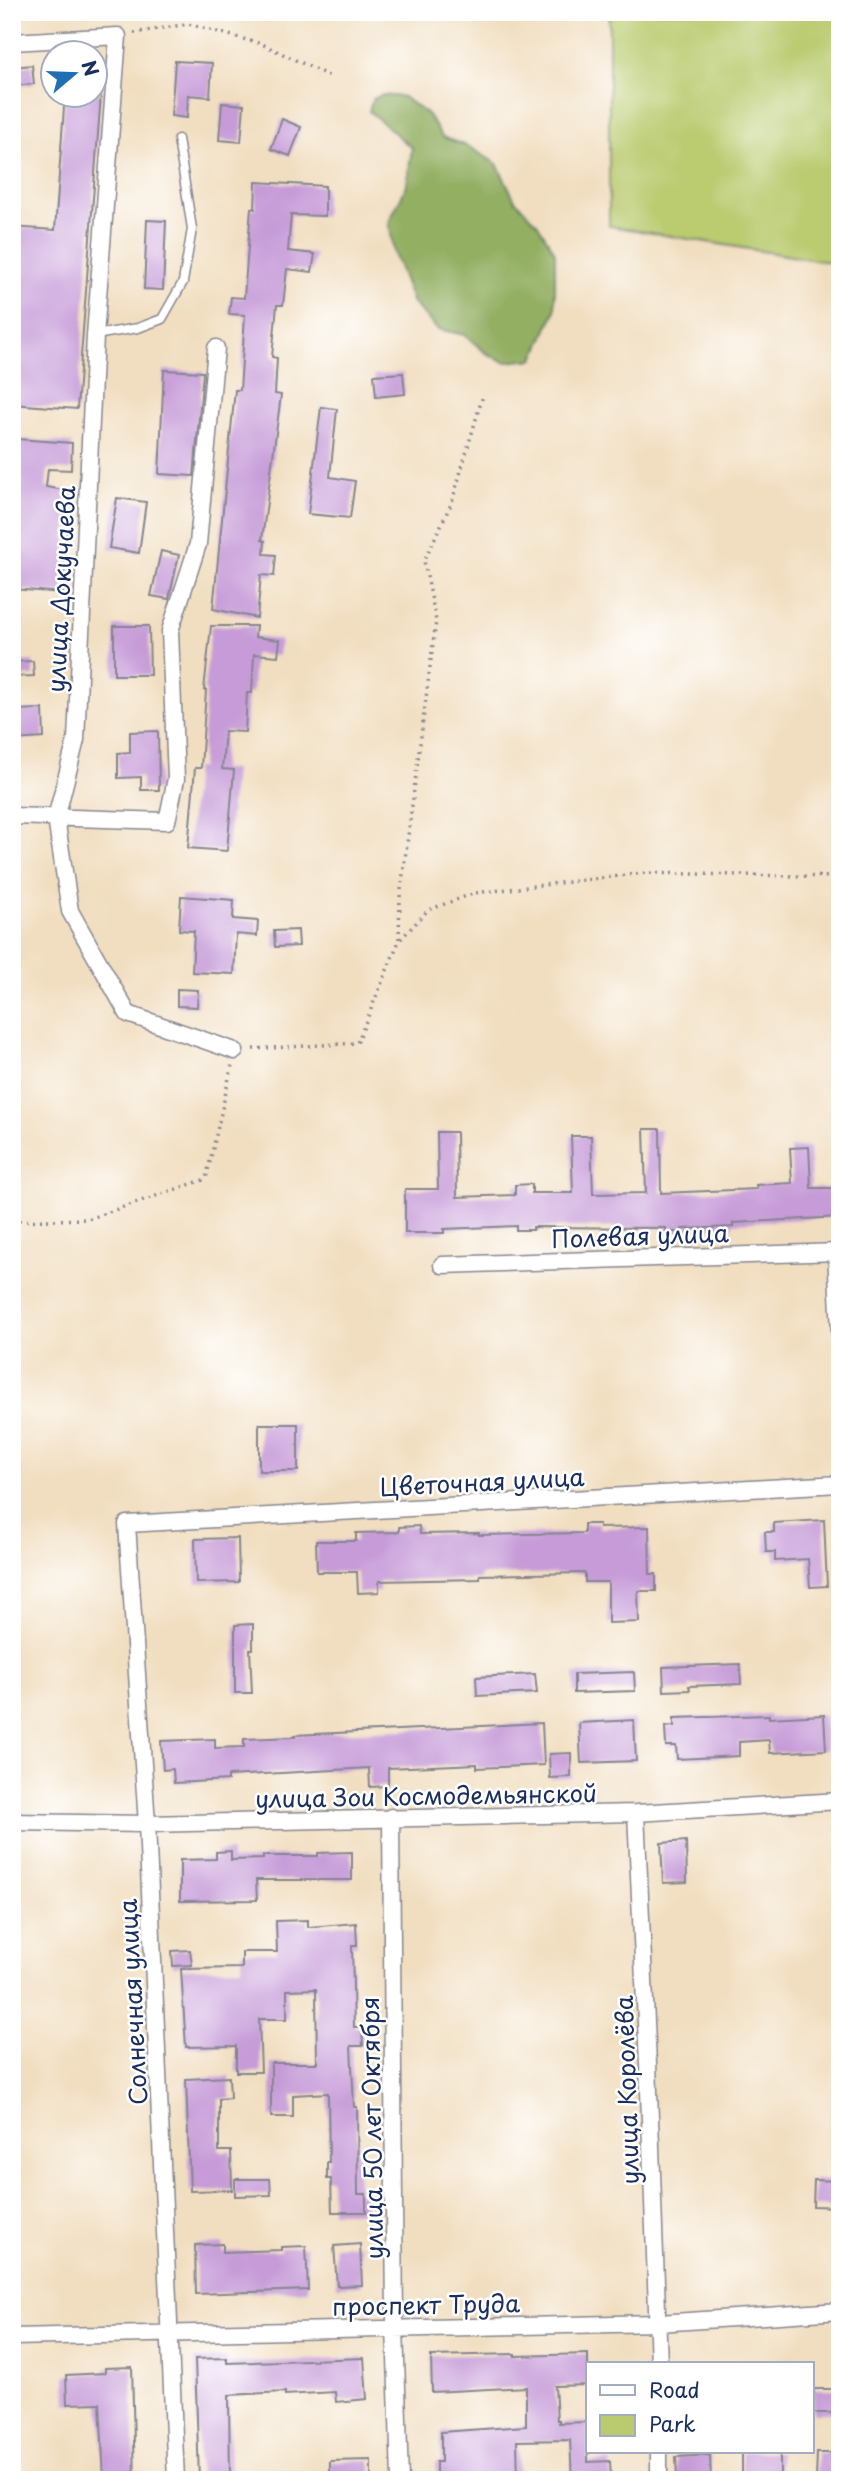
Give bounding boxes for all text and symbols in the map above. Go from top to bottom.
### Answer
north arrow [38,38,108,108]
text: N [75,56,107,80]
street label: улица Докучаева [37,485,83,693]
street label: Полевая улица [551,1214,729,1256]
street label: Цветочная улица [379,1458,585,1504]
street label: улица Зои Космодемьянской [255,1774,597,1816]
street label: Солнечная улица [109,1898,155,2106]
street label: улица Королёва [605,1995,647,2185]
street label: улица 50 лет Октября [351,1996,391,2260]
street label: проспект Труда [332,2284,520,2324]
legend [586,2362,814,2454]
text: Road [649,2373,700,2405]
text: Park [649,2407,696,2439]

